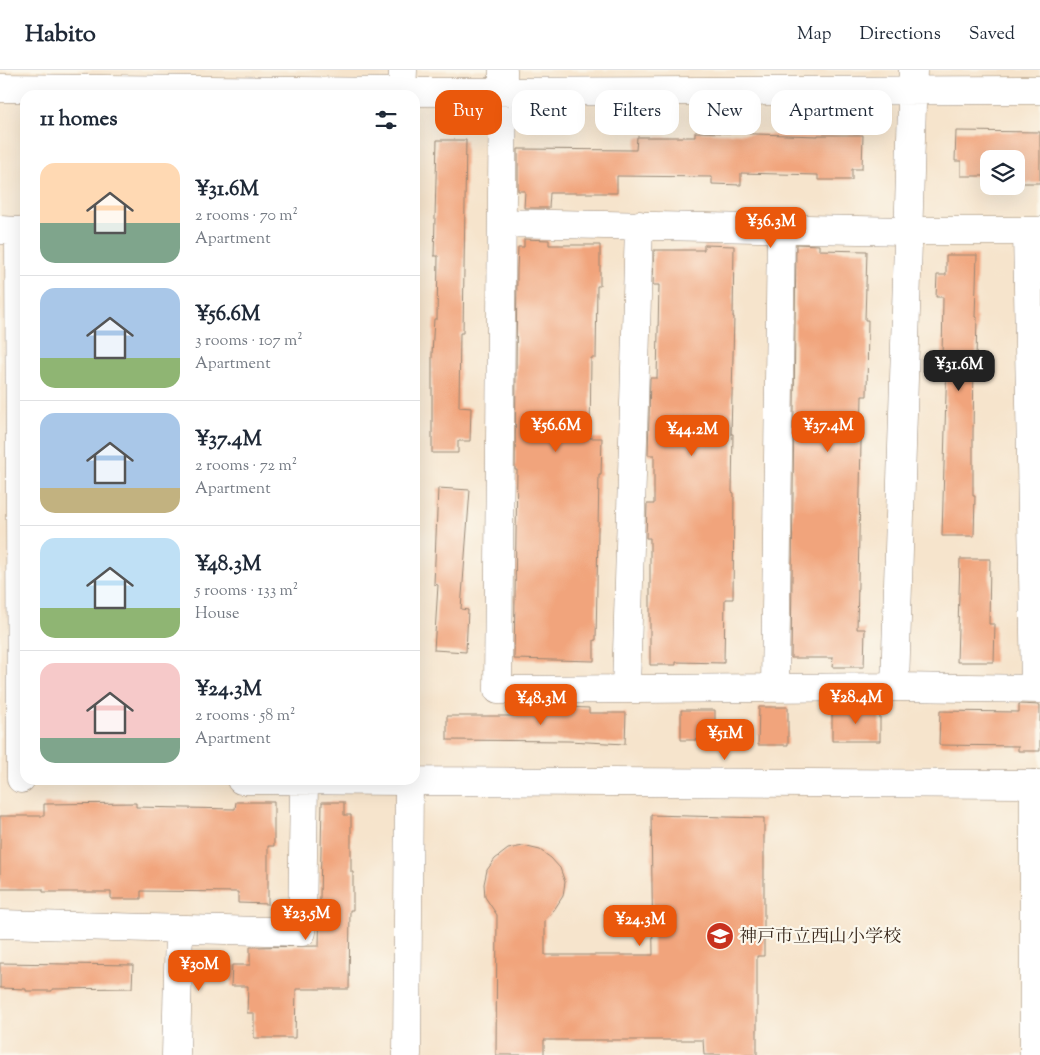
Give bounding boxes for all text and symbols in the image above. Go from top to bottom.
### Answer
text: Habito [25,18,96,52]
text: Map [797,22,832,48]
text: Directions [860,22,941,48]
text: Saved [969,22,1015,48]
chip: Buy [435,90,502,135]
chip: Rent [512,90,585,135]
chip: Filters [595,90,679,135]
chip: New [689,90,761,135]
chip: Apartment [771,90,892,135]
text: 11 homes [40,105,118,135]
icon: filters [372,106,400,134]
map controls [980,150,1025,195]
button: layers [980,150,1025,195]
text: ¥31.6M [195,175,259,205]
icon: home [80,183,140,243]
text: 2 rooms · 70 m² [195,205,298,228]
pin: ¥36.3M [730,206,812,249]
text: ¥36.3M [746,211,796,234]
text: Apartment [195,228,271,251]
text: ¥56.6M [195,300,260,330]
icon: home [80,308,140,368]
text: 3 rooms · 107 m² [195,330,303,353]
pin: ¥31.6M [918,350,1000,392]
text: Apartment [195,353,271,376]
text: ¥31.6M [935,354,983,377]
pin: ¥56.6M [515,410,597,453]
pin: ¥37.4M [787,410,869,453]
pin: ¥44.2M [651,414,733,457]
text: ¥56.6M [531,415,581,438]
text: ¥37.4M [803,415,853,438]
text: ¥44.2M [666,419,718,442]
text: ¥37.4M [195,425,262,455]
icon: home [80,433,140,493]
text: 2 rooms · 72 m² [195,455,297,478]
text: Apartment [195,478,271,501]
text: ¥48.3M [195,550,261,580]
icon: home [80,558,140,618]
text: 5 rooms · 133 m² [195,580,298,603]
text: House [195,603,239,626]
text: ¥24.3M [195,675,262,705]
pin: ¥28.4M [815,682,897,725]
icon: home [80,683,140,743]
pin: ¥48.3M [500,684,582,726]
text: ¥28.4M [830,687,882,710]
text: ¥48.3M [516,688,566,711]
text: 2 rooms · 58 m² [195,705,295,728]
pin: ¥51M [695,718,755,761]
text: ¥51M [707,723,743,746]
text: Apartment [195,728,271,751]
pin: ¥23.5M [265,898,347,941]
text: ¥23.5M [282,903,330,926]
pin: ¥24.3M [599,904,681,947]
text: ¥24.3M [615,909,665,932]
school or university icon: 神戸市立西山小学校 [705,921,735,951]
place label: 神戸市立西山小学校 [739,925,901,951]
pin: ¥30M [169,950,229,992]
text: ¥30M [179,954,219,977]

